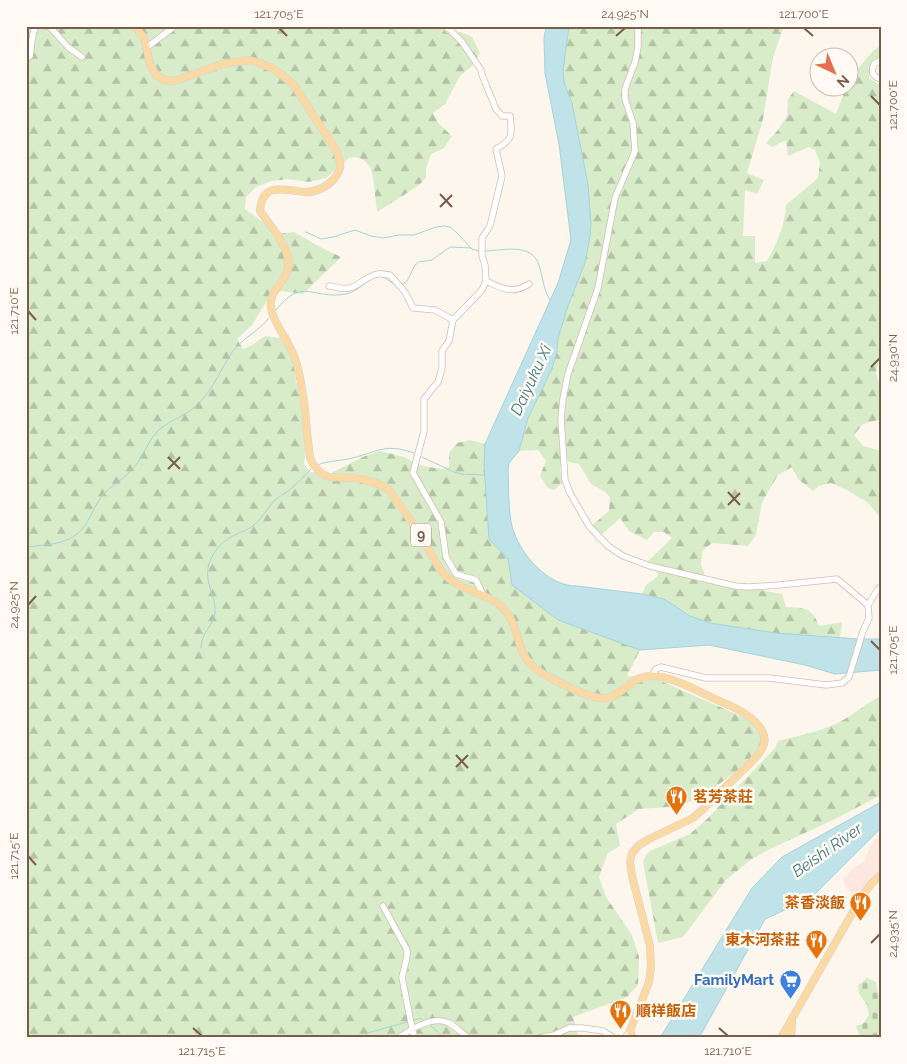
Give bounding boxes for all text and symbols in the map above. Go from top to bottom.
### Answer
text: 121.705°E [254,7,304,21]
text: 24.925°N [601,7,649,21]
text: 121.700°E [779,7,829,21]
north arrow [810,48,860,98]
text: N [834,72,852,91]
text: 121.700°E [886,80,900,130]
text: 121.710°E [7,287,21,335]
text: 24.930°N [886,334,900,382]
water label: Daiyuku Xi [506,341,556,418]
road number: 9 [411,524,431,546]
text: 24.925°N [7,581,21,629]
text: 121.705°E [886,625,900,675]
restaurant icon: 茗芳茶莊 [665,785,689,816]
place label: 茗芳茶莊 [693,788,753,806]
water label: Beishi River [788,819,866,881]
text: 121.715°E [7,832,21,880]
restaurant icon: 茶香淡飯 [849,891,873,922]
place label: 茶香淡飯 [785,894,845,912]
text: 24.935°N [886,910,900,958]
restaurant icon: 東木河茶莊 [804,928,828,959]
place label: 東木河茶莊 [725,931,800,949]
supermarket icon: FamilyMart [778,968,802,999]
place label: FamilyMart [694,971,774,989]
restaurant icon: 順祥飯店 [608,999,632,1030]
place label: 順祥飯店 [636,1002,696,1020]
text: 121.715°E [178,1044,226,1058]
text: 121.710°E [704,1044,752,1058]

